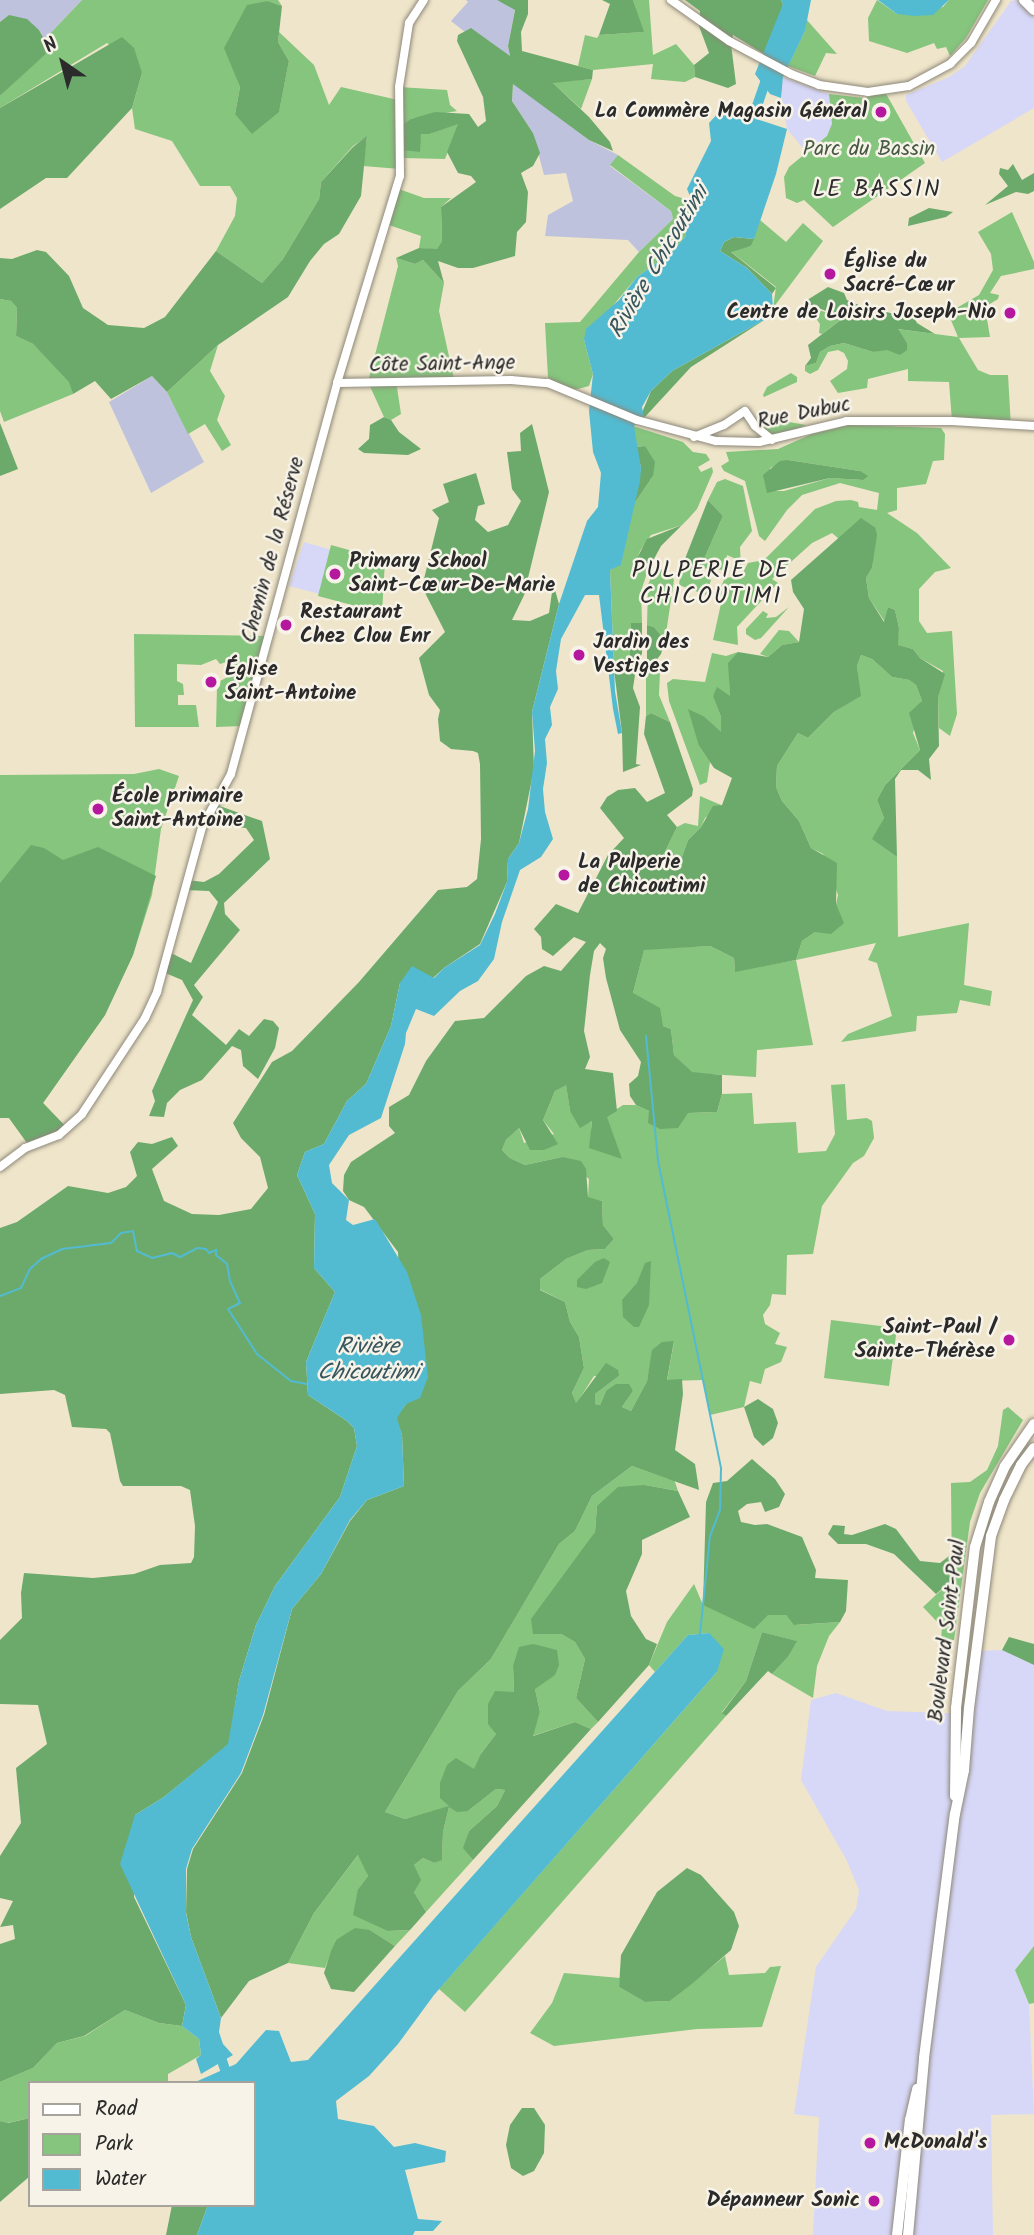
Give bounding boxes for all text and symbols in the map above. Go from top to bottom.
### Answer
north arrow [28,28,98,98]
text: N [37,30,64,62]
place label: La Commère Magasin Général [595,99,867,125]
marker: La Commère Magasin Général [873,104,889,120]
park label: Parc du Bassin [803,137,935,163]
district label: LE BASSIN [814,176,940,204]
water label: Rivière Chicoutimi [603,181,715,343]
place label: Église du Sacré-Cœur [844,249,955,299]
marker: Église du Sacré-Cœur [822,266,838,282]
place label: Centre de Loisirs Joseph-Nio [726,300,996,326]
marker: Centre de Loisirs Joseph-Nio [1002,305,1018,321]
street label: Côte Saint-Ange [369,351,515,379]
street label: Rue Dubuc [755,393,853,435]
street label: Chemin de la Réserve [237,454,311,646]
place label: Primary School Saint-Cœur-De-Marie [349,549,555,599]
district label: PULPERIE DE CHICOUTIMI [633,557,789,611]
marker: Primary School Saint-Cœur-De-Marie [327,566,343,582]
place label: Restaurant Chez Clou Enr [300,600,430,650]
marker: Restaurant Chez Clou Enr [278,617,294,633]
place label: Jardin des Vestiges [593,630,689,680]
marker: Jardin des Vestiges [571,647,587,663]
place label: Église Saint-Antoine [225,657,356,707]
marker: Église Saint-Antoine [203,674,219,690]
place label: École primaire Saint-Antoine [112,784,243,834]
marker: École primaire Saint-Antoine [90,801,106,817]
place label: La Pulperie de Chicoutimi [578,850,706,900]
marker: La Pulperie de Chicoutimi [556,867,572,883]
place label: Saint-Paul / Sainte-Thérèse [855,1315,995,1365]
marker: Saint-Paul / Sainte-Thérèse [1001,1332,1017,1348]
water label: Rivière Chicoutimi [317,1333,419,1387]
street label: Boulevard Saint-Paul [924,1538,972,1724]
legend [28,2081,256,2207]
text: Road [95,2093,137,2126]
text: Park [95,2128,133,2161]
place label: McDonald's [884,2130,987,2156]
marker: McDonald's [862,2135,878,2151]
text: Water [95,2163,146,2196]
place label: Dépanneur Sonic [707,2188,860,2214]
marker: Dépanneur Sonic [866,2193,882,2209]

